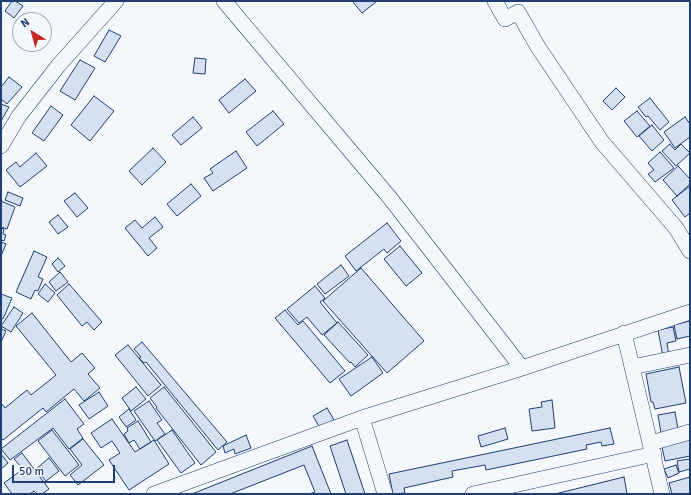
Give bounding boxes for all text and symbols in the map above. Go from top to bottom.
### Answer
north arrow [12,12,52,52]
text: N [18,15,32,30]
scale bar [14,457,117,483]
text: 50 m [19,464,44,479]

